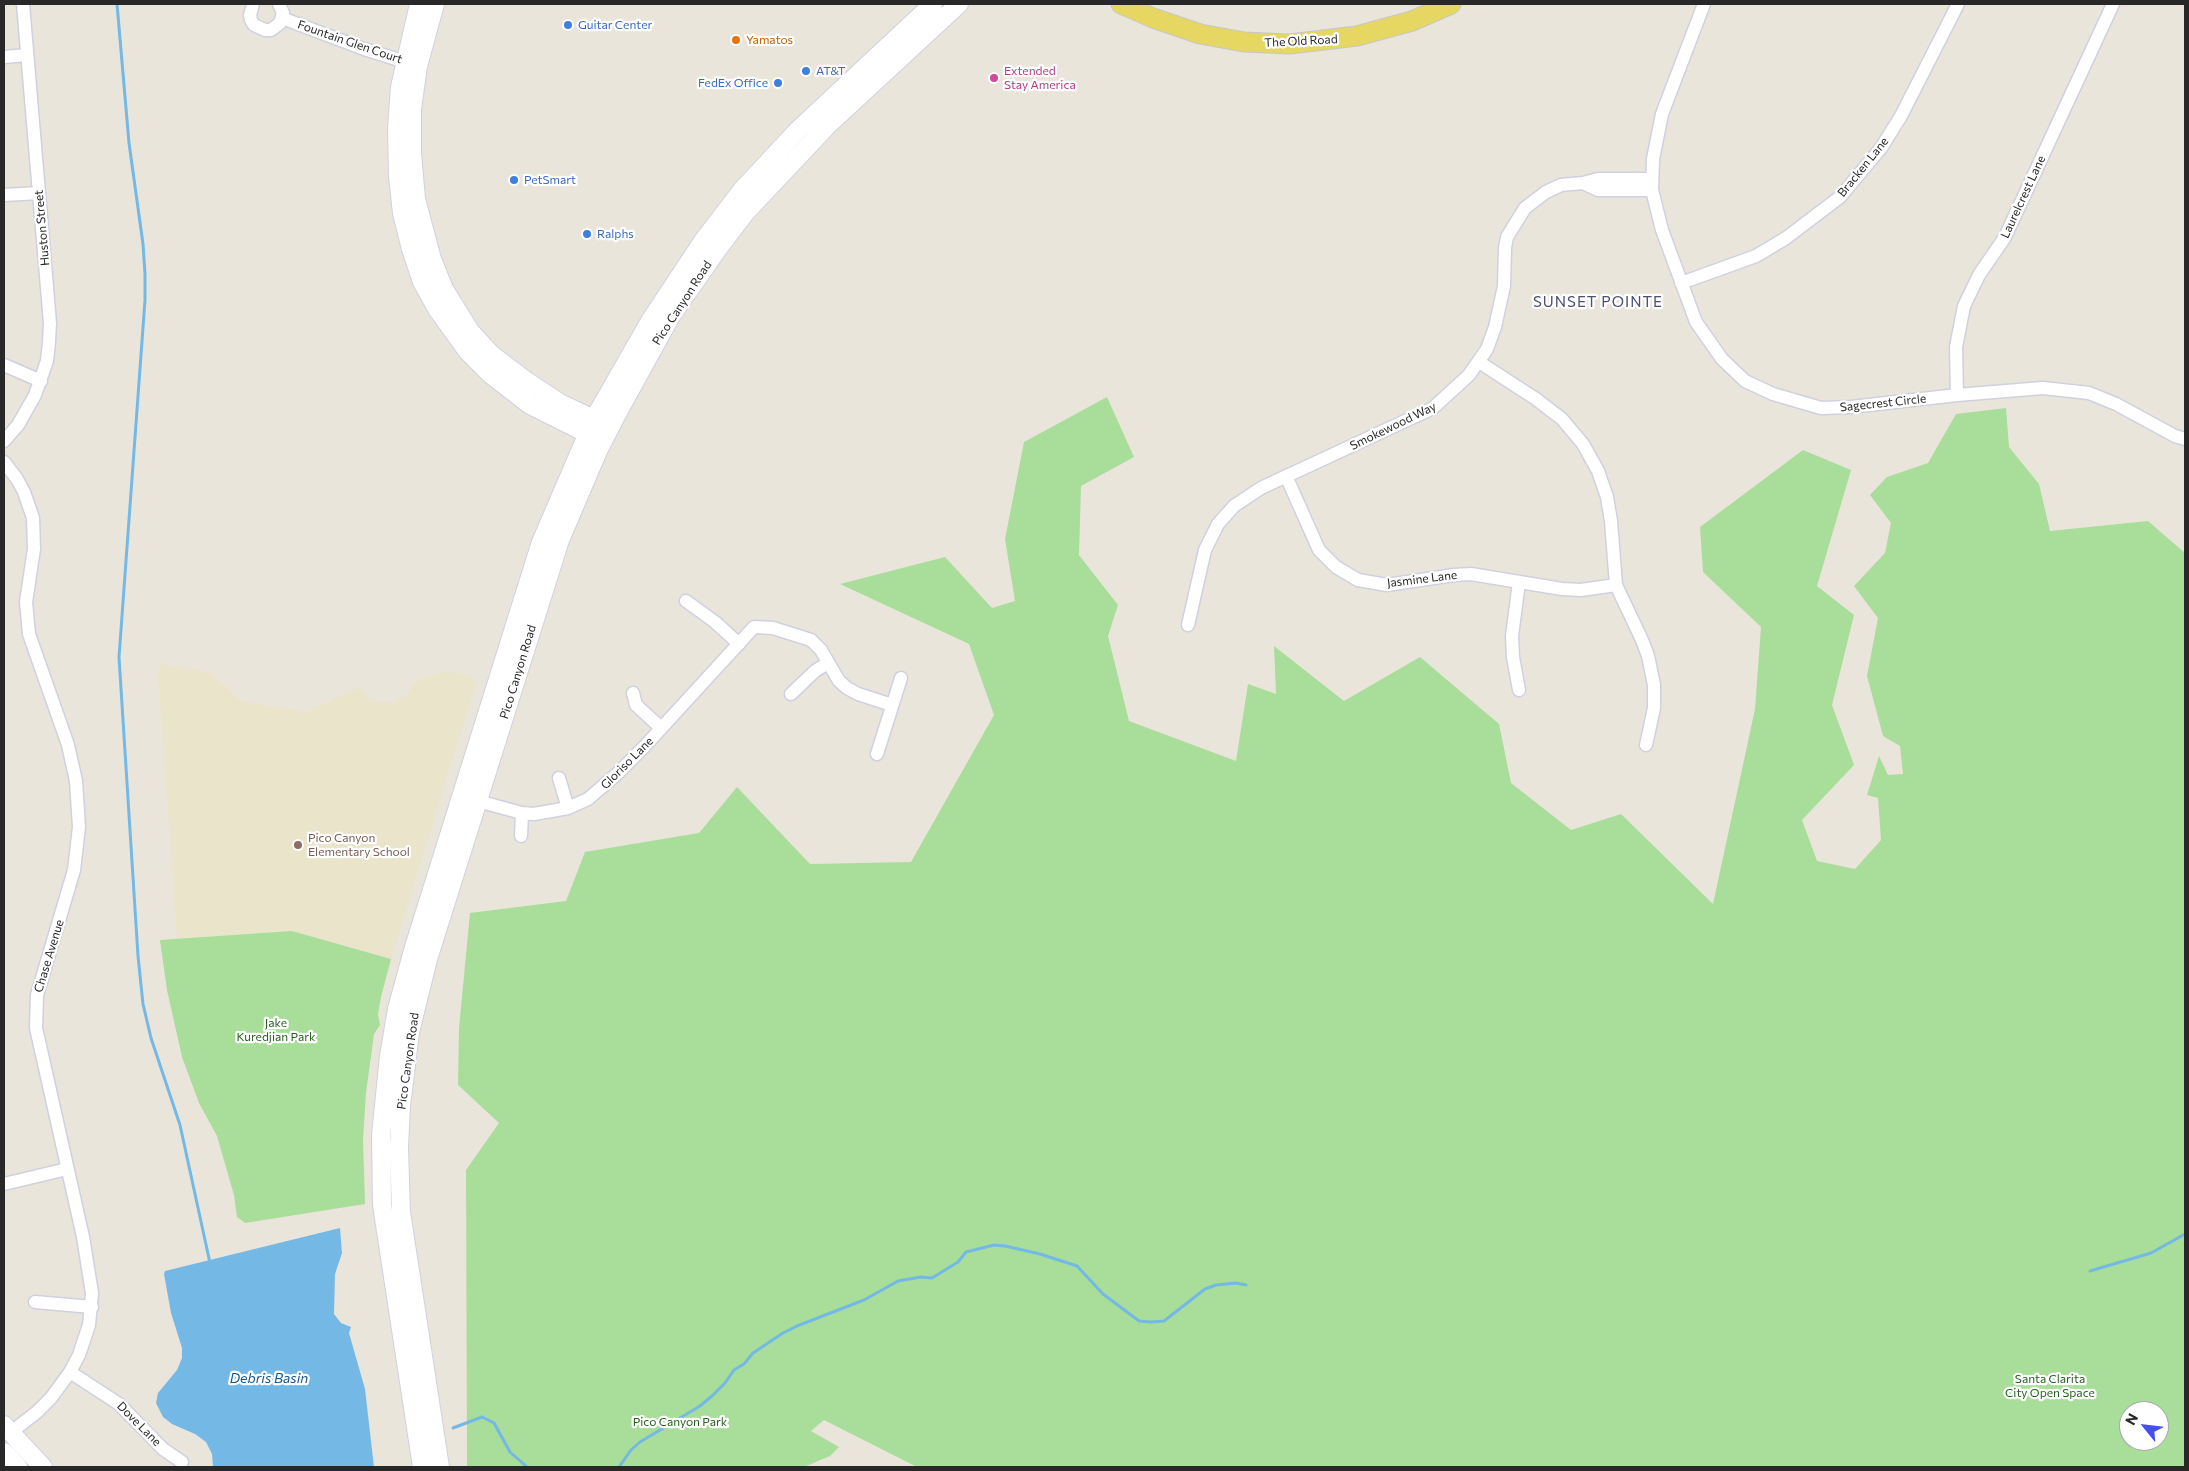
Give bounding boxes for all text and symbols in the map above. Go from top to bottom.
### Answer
street label: Fountain Glen Court [296,17,404,67]
place label: Guitar Center [578,18,652,32]
marker: Guitar Center [562,19,574,31]
street label: The Old Road [1264,32,1338,50]
place label: Yamatos [746,33,793,47]
marker: Yamatos [730,34,742,46]
place label: AT&T [816,64,846,78]
place label: Extended Stay America [1004,64,1076,92]
marker: AT&T [800,65,812,77]
marker: Extended Stay America [988,72,1000,84]
place label: FedEx Office [698,76,768,90]
marker: FedEx Office [772,77,784,89]
street label: Bracken Lane [1835,134,1891,200]
street label: Laurelcrest Lane [1998,153,2048,241]
place label: PetSmart [524,173,576,187]
marker: PetSmart [508,174,520,186]
street label: Huston Street [32,189,52,267]
place label: Ralphs [597,227,634,241]
marker: Ralphs [581,228,593,240]
street label: Pico Canyon Road [649,258,715,348]
district label: SUNSET POINTE [1531,293,1665,311]
street label: Sagecrest Circle [1839,391,1927,415]
street label: Smokewood Way [1348,399,1438,453]
street label: Jasmine Lane [1386,568,1458,590]
street label: Pico Canyon Road [497,623,539,721]
street label: Gloriso Lane [598,734,656,792]
place label: Pico Canyon Elementary School [308,831,410,859]
marker: Pico Canyon Elementary School [292,839,304,851]
street label: Chase Avenue [31,918,67,994]
street label: Pico Canyon Road [394,1012,422,1110]
park label: Jake Kuredjian Park [236,1016,316,1044]
water label: Debris Basin [230,1370,308,1386]
park label: Santa Clarita City Open Space [2005,1372,2095,1400]
street label: Dove Lane [114,1399,164,1449]
north arrow [2119,1401,2169,1451]
text: N [2121,1410,2141,1428]
park label: Pico Canyon Park [633,1415,727,1429]

